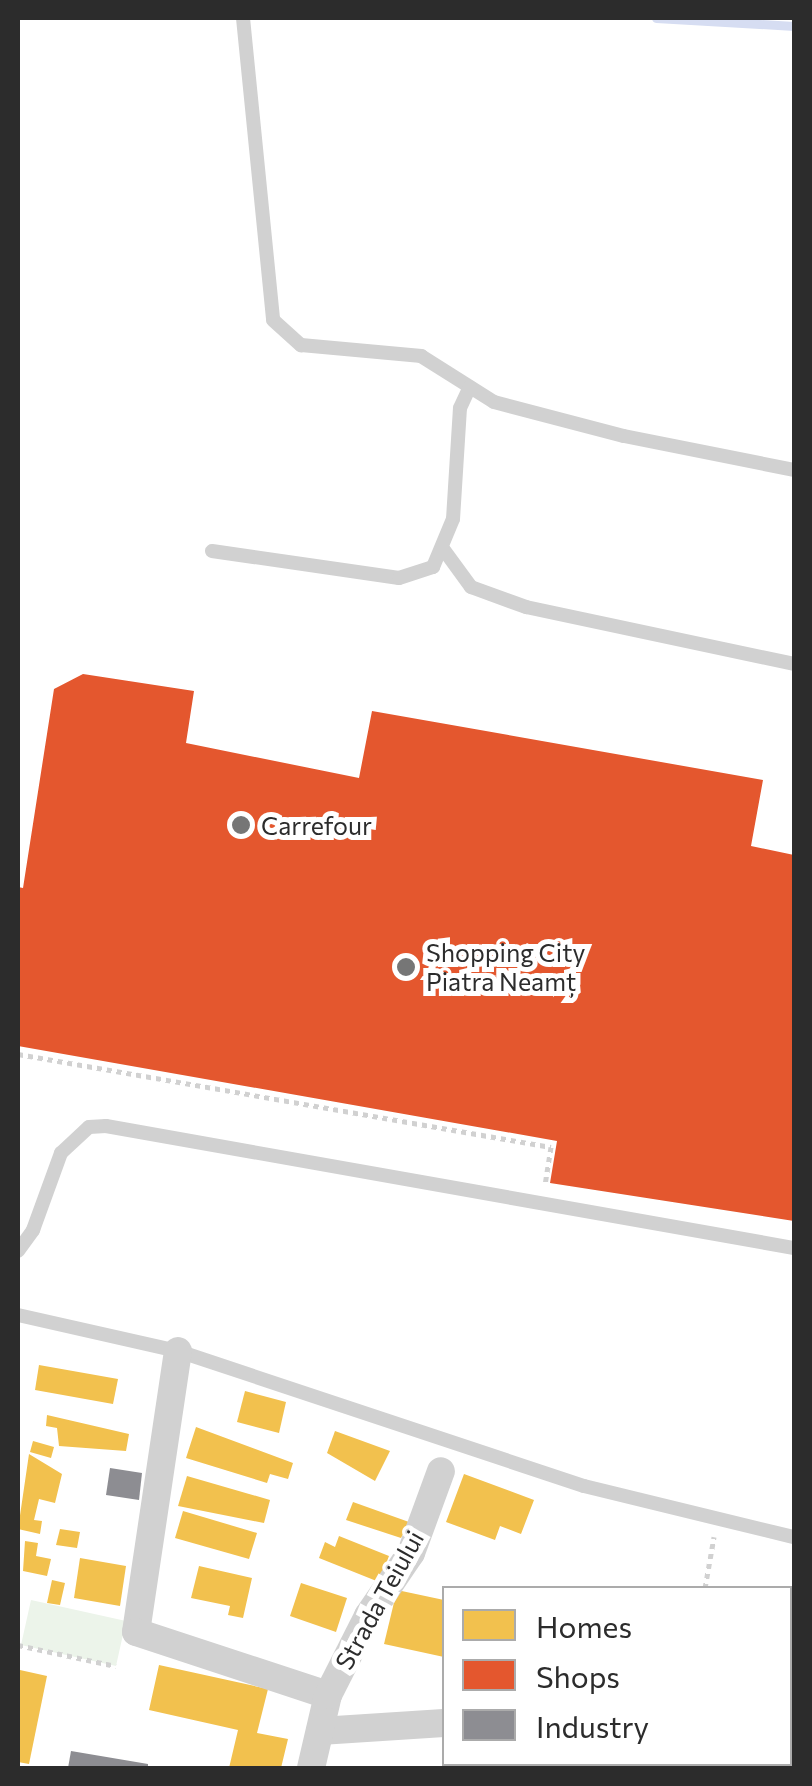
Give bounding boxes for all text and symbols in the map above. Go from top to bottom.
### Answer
place label: Carrefour [261,810,372,840]
marker: Carrefour [230,814,252,836]
place label: Shopping City Piatra Neamț [426,938,585,997]
marker: Shopping City Piatra Neamț [395,956,417,978]
street label: Strada Teiului [329,1525,429,1675]
legend [442,1586,792,1766]
text: Homes [536,1607,632,1644]
text: Shops [536,1657,620,1694]
text: Industry [536,1707,649,1744]

